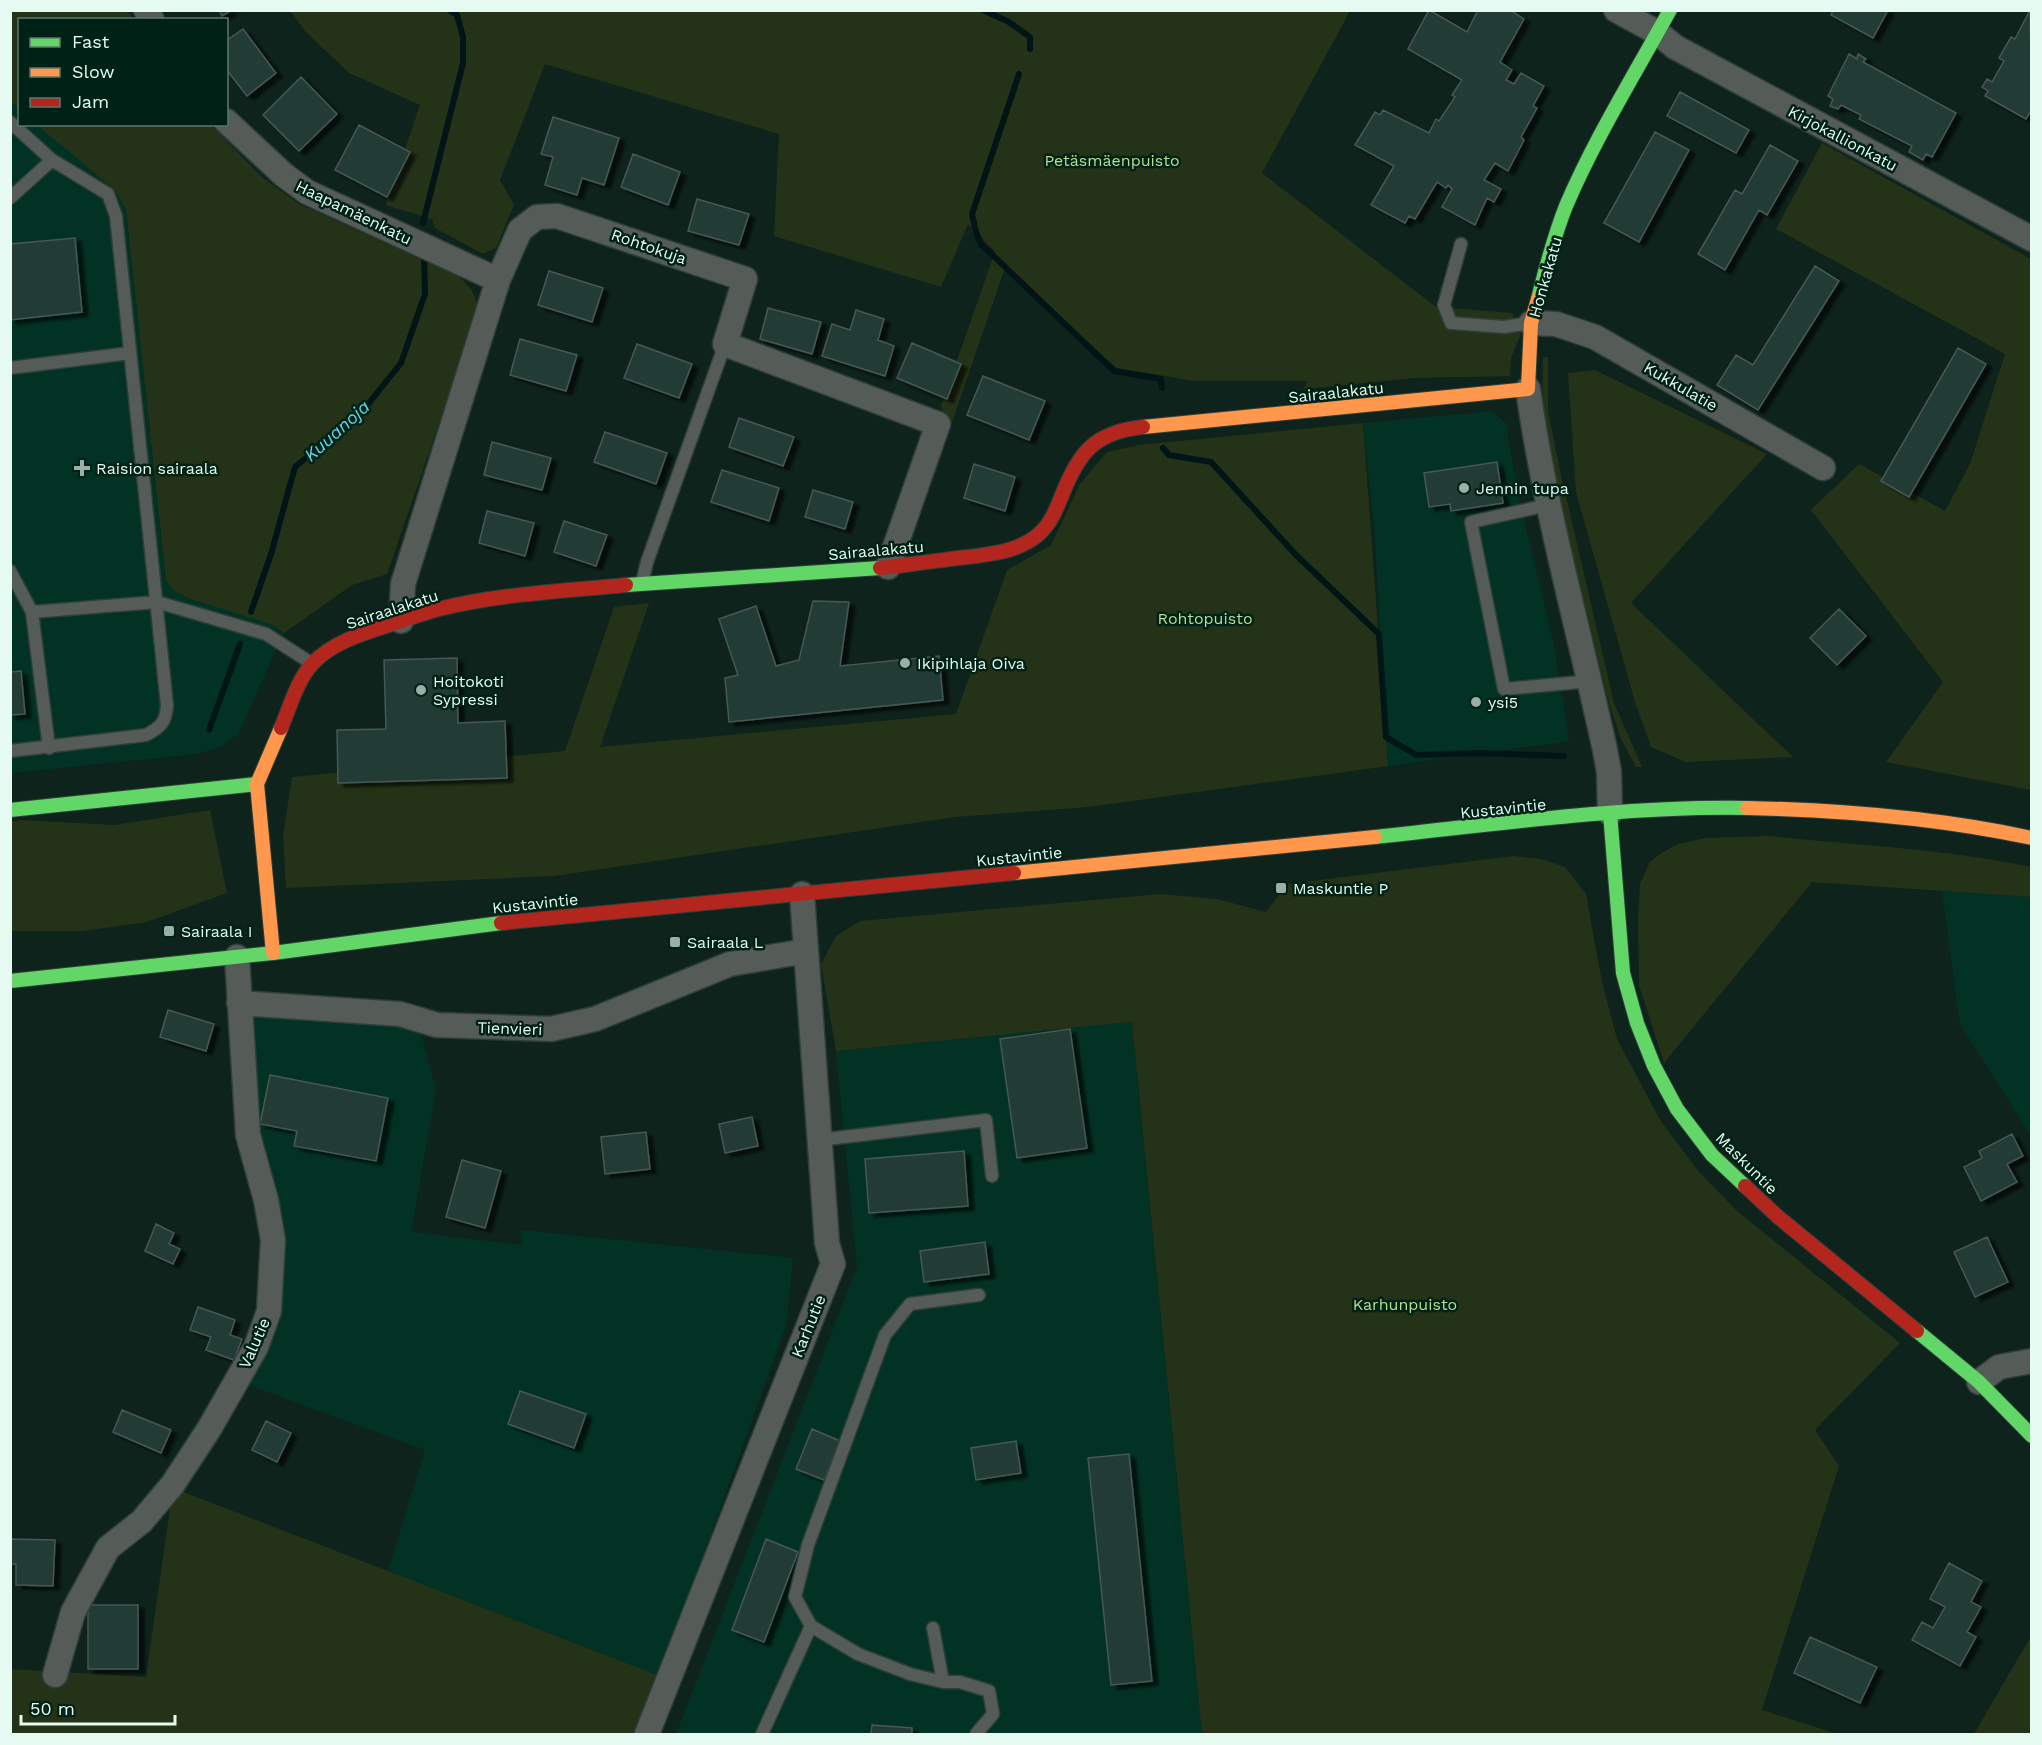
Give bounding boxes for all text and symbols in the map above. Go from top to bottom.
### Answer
legend [18,18,228,126]
text: Fast [72,31,110,52]
text: Slow [72,61,115,82]
text: Jam [72,91,109,112]
street label: Kirjokallionkatu [1785,102,1901,175]
park label: Petäsmäenpuisto [1044,151,1180,170]
street label: Haapamäenkatu [293,176,415,249]
street label: Rohtokuja [609,225,689,268]
street label: Honkakatu [1525,234,1566,320]
street label: Kukkulatie [1641,358,1721,415]
street label: Sairaalakatu [1287,378,1385,407]
water label: Kuuanoja [300,396,374,465]
marker: Raision sairaala [73,459,91,477]
place label: Raision sairaala [96,459,218,478]
place label: Jennin tupa [1476,479,1569,498]
marker: Jennin tupa [1457,481,1471,495]
street label: Sairaalakatu [827,537,925,564]
street label: Sairaalakatu [344,586,441,633]
park label: Rohtopuisto [1158,609,1252,628]
place label: Ikipihlaja Oiva [917,654,1025,673]
marker: Ikipihlaja Oiva [898,656,912,670]
place label: Hoitokoti Sypressi [433,672,504,709]
marker: Hoitokoti Sypressi [414,683,428,697]
place label: ysi5 [1488,693,1518,712]
marker: ysi5 [1469,695,1483,709]
street label: Kustavintie [1459,795,1547,822]
street label: Kustavintie [975,843,1063,870]
place label: Maskuntie P [1293,879,1388,898]
marker: Maskuntie P [1274,881,1288,895]
street label: Kustavintie [491,890,579,917]
place label: Sairaala I [181,922,253,941]
marker: Sairaala I [162,924,176,938]
place label: Sairaala L [687,933,764,952]
marker: Sairaala L [668,935,682,949]
street label: Tienvieri [477,1018,543,1039]
street label: Maskuntie [1712,1128,1782,1198]
street label: Karhutie [787,1292,830,1360]
park label: Karhunpuisto [1353,1295,1457,1314]
street label: Valutie [235,1315,274,1371]
scale bar [21,1688,176,1726]
text: 50 m [30,1698,75,1719]

